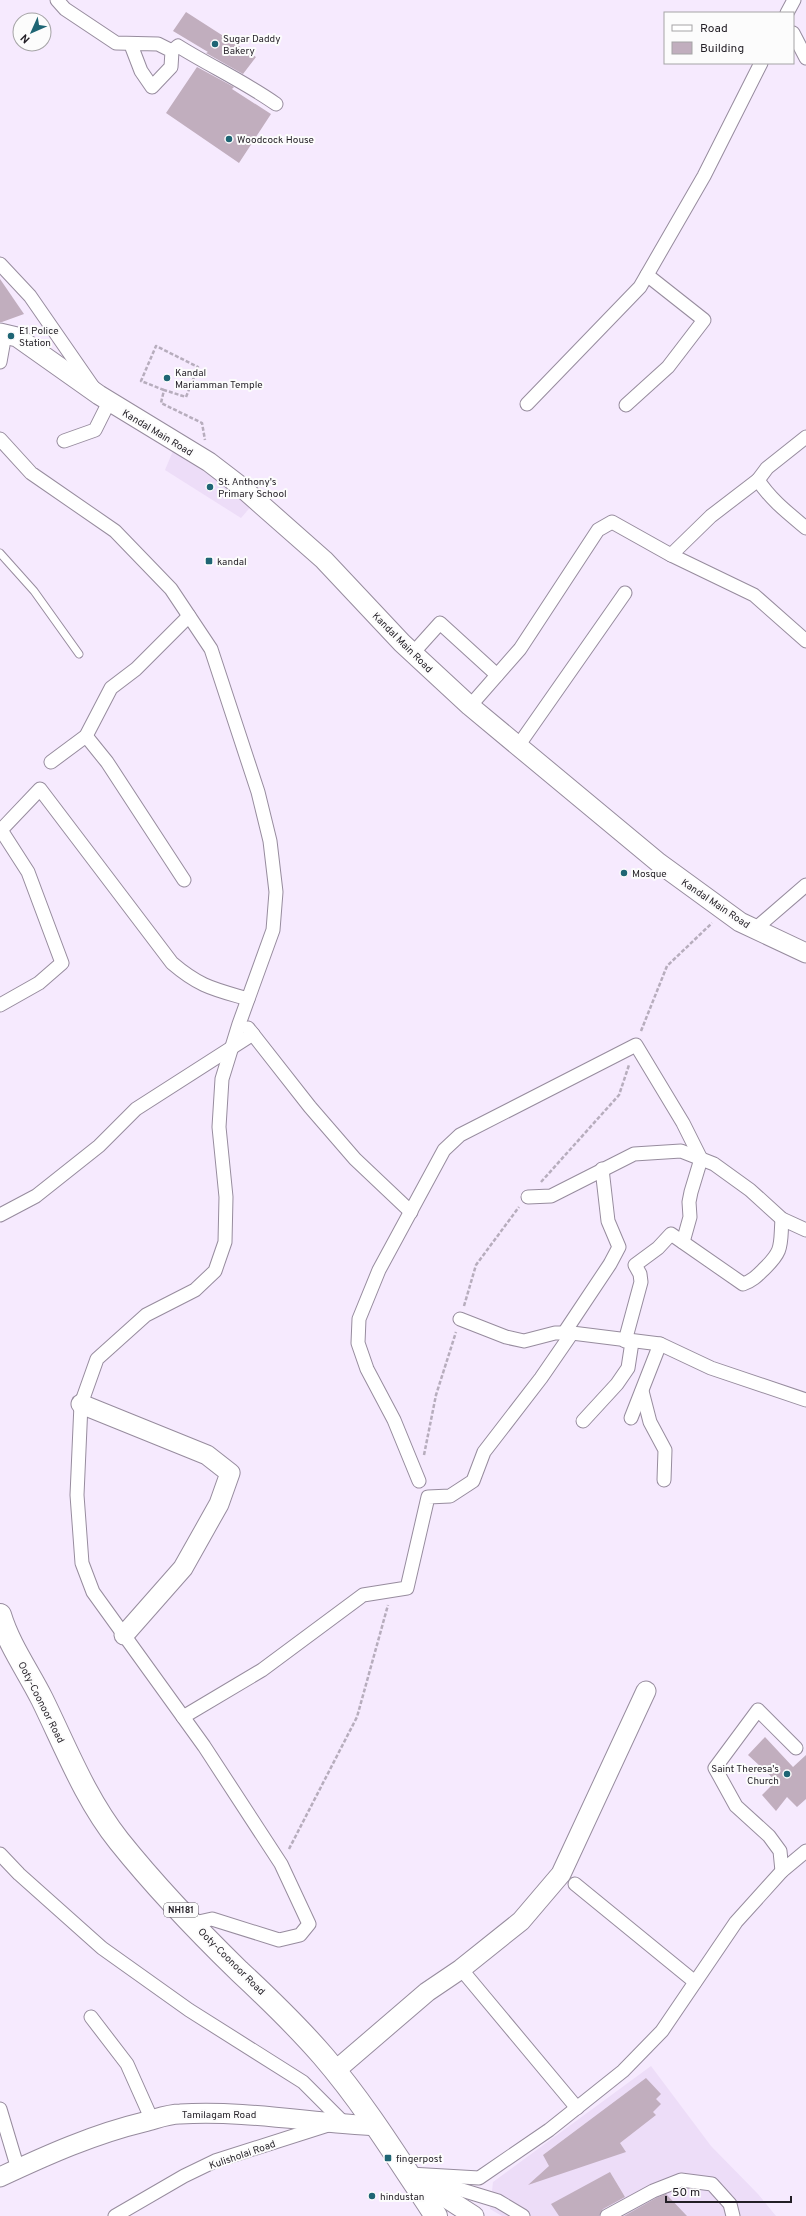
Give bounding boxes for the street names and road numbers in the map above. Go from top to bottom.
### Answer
street label: Kandal Main Road [120,407,195,459]
street label: Kandal Main Road [369,610,435,676]
street label: Kandal Main Road [678,876,752,932]
street label: Ooty-Coonoor Road [14,1660,67,1746]
road number: NH181 [164,1903,198,1917]
street label: Ooty-Coonoor Road [195,1926,267,1998]
street label: Tamilagam Road [182,2109,256,2122]
street label: Kulisholai Road [208,2138,277,2173]

